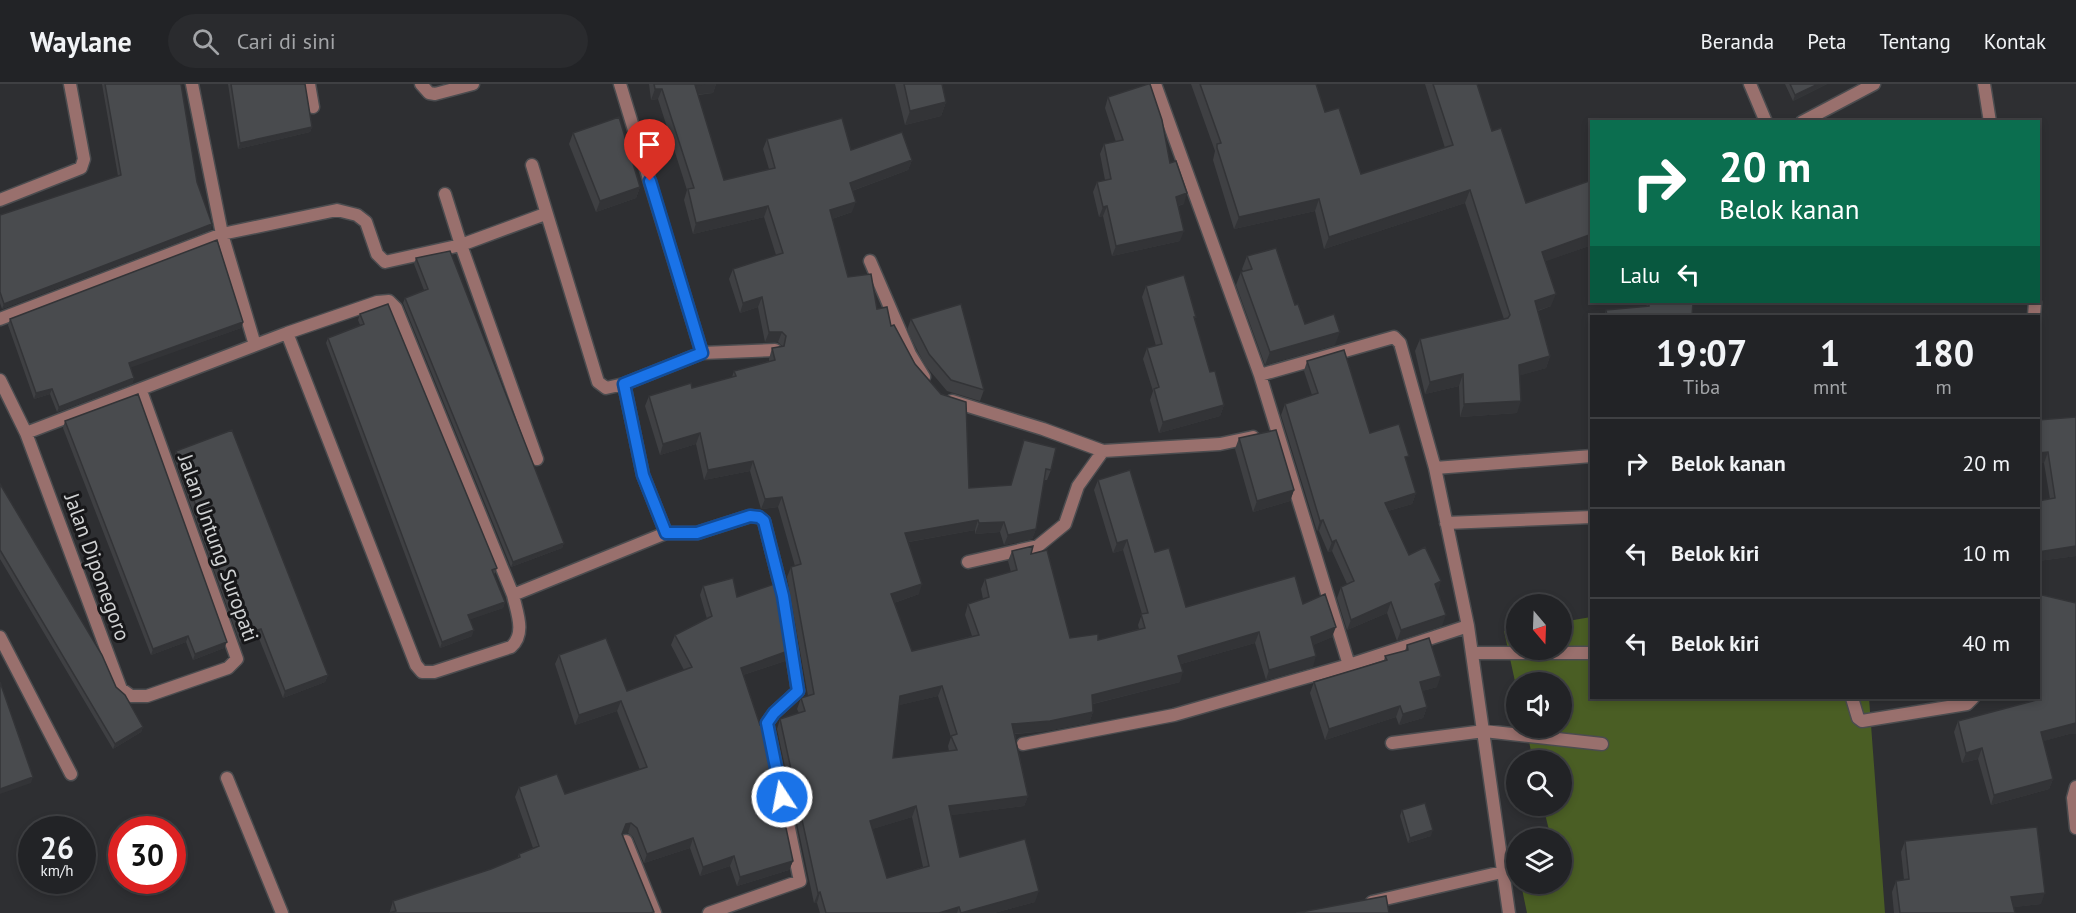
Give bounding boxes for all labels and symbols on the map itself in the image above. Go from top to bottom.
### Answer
pin [624,119,675,181]
street label: Jalan Untung Suropati [172,449,265,645]
street label: Jalan Diponegoro [58,488,137,644]
north arrow [1506,594,1572,660]
position arrow [750,765,814,829]
speed limit sign: 30 [108,816,186,894]

